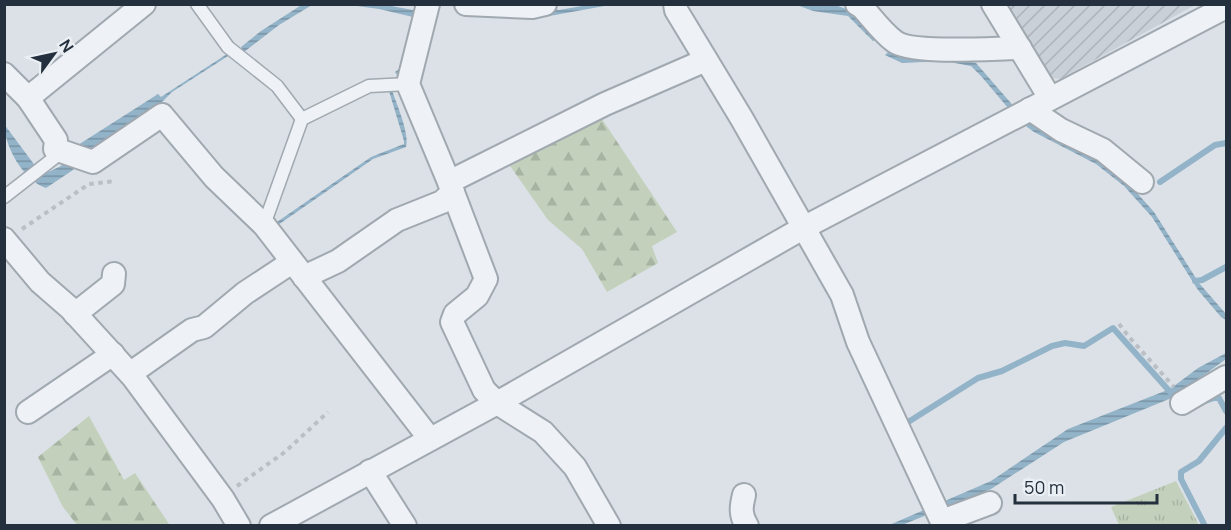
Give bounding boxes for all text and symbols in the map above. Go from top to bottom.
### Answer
north arrow [24,24,84,84]
text: N [54,35,79,57]
scale bar [1015,467,1158,505]
text: 50 m [1024,475,1064,499]

